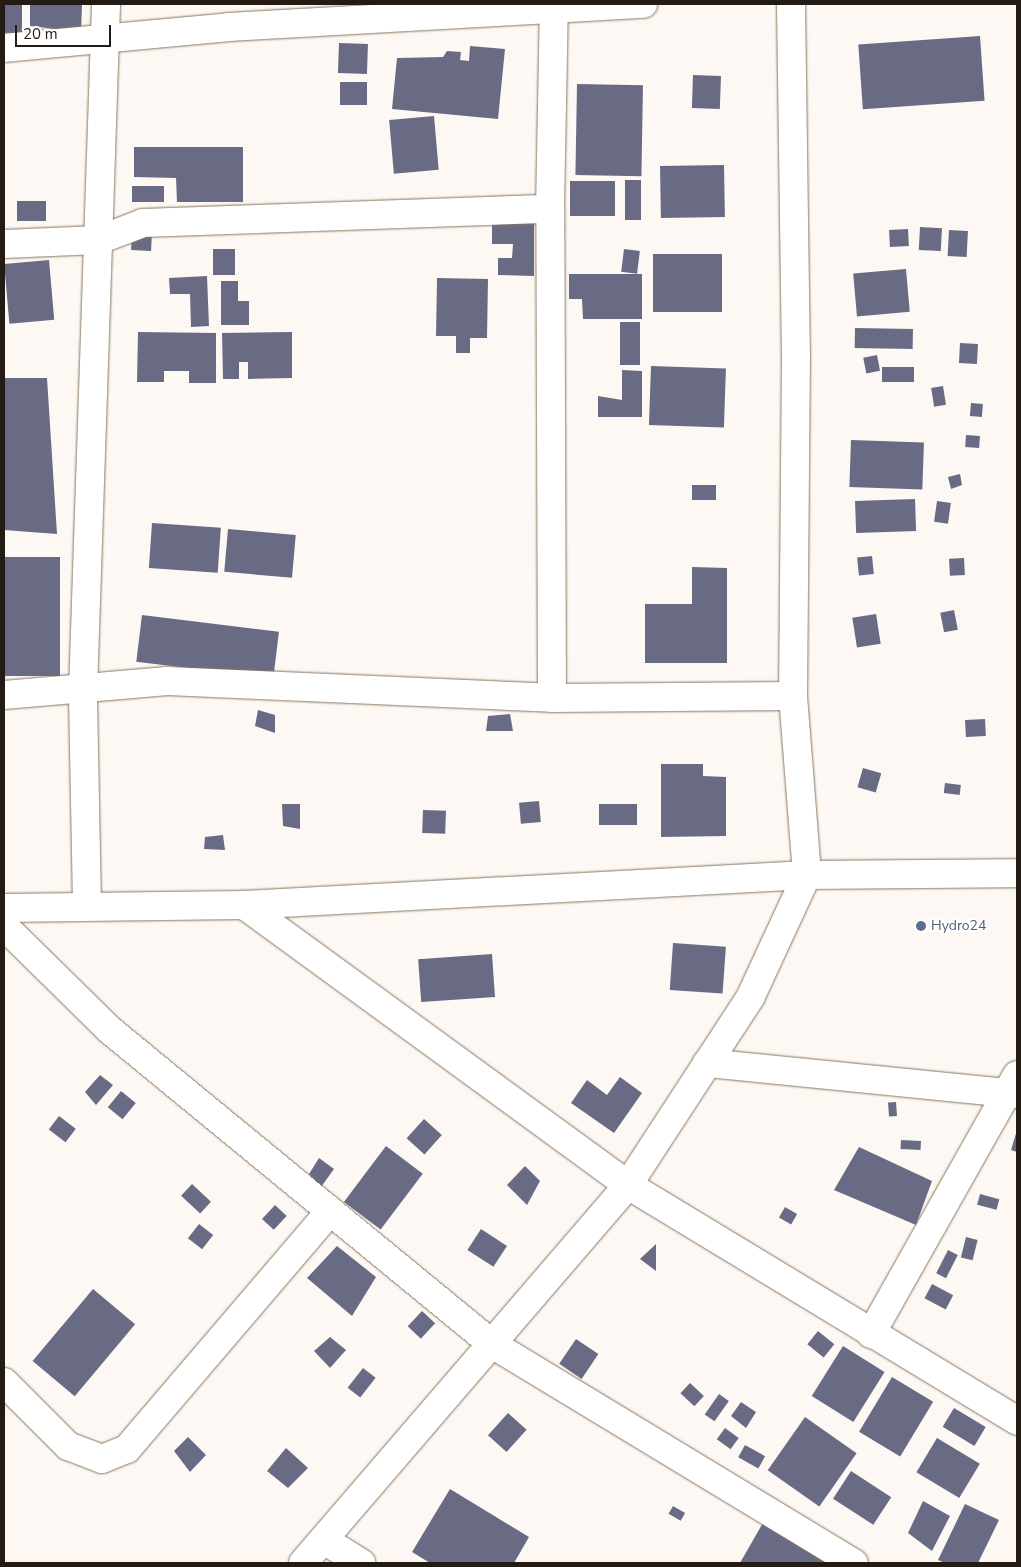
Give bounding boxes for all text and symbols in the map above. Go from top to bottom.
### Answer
scale bar [18,15,114,47]
text: 20 m [23,24,58,44]
place label: Hydro24 [931,918,986,934]
marker: Hydro24 [915,920,927,932]

